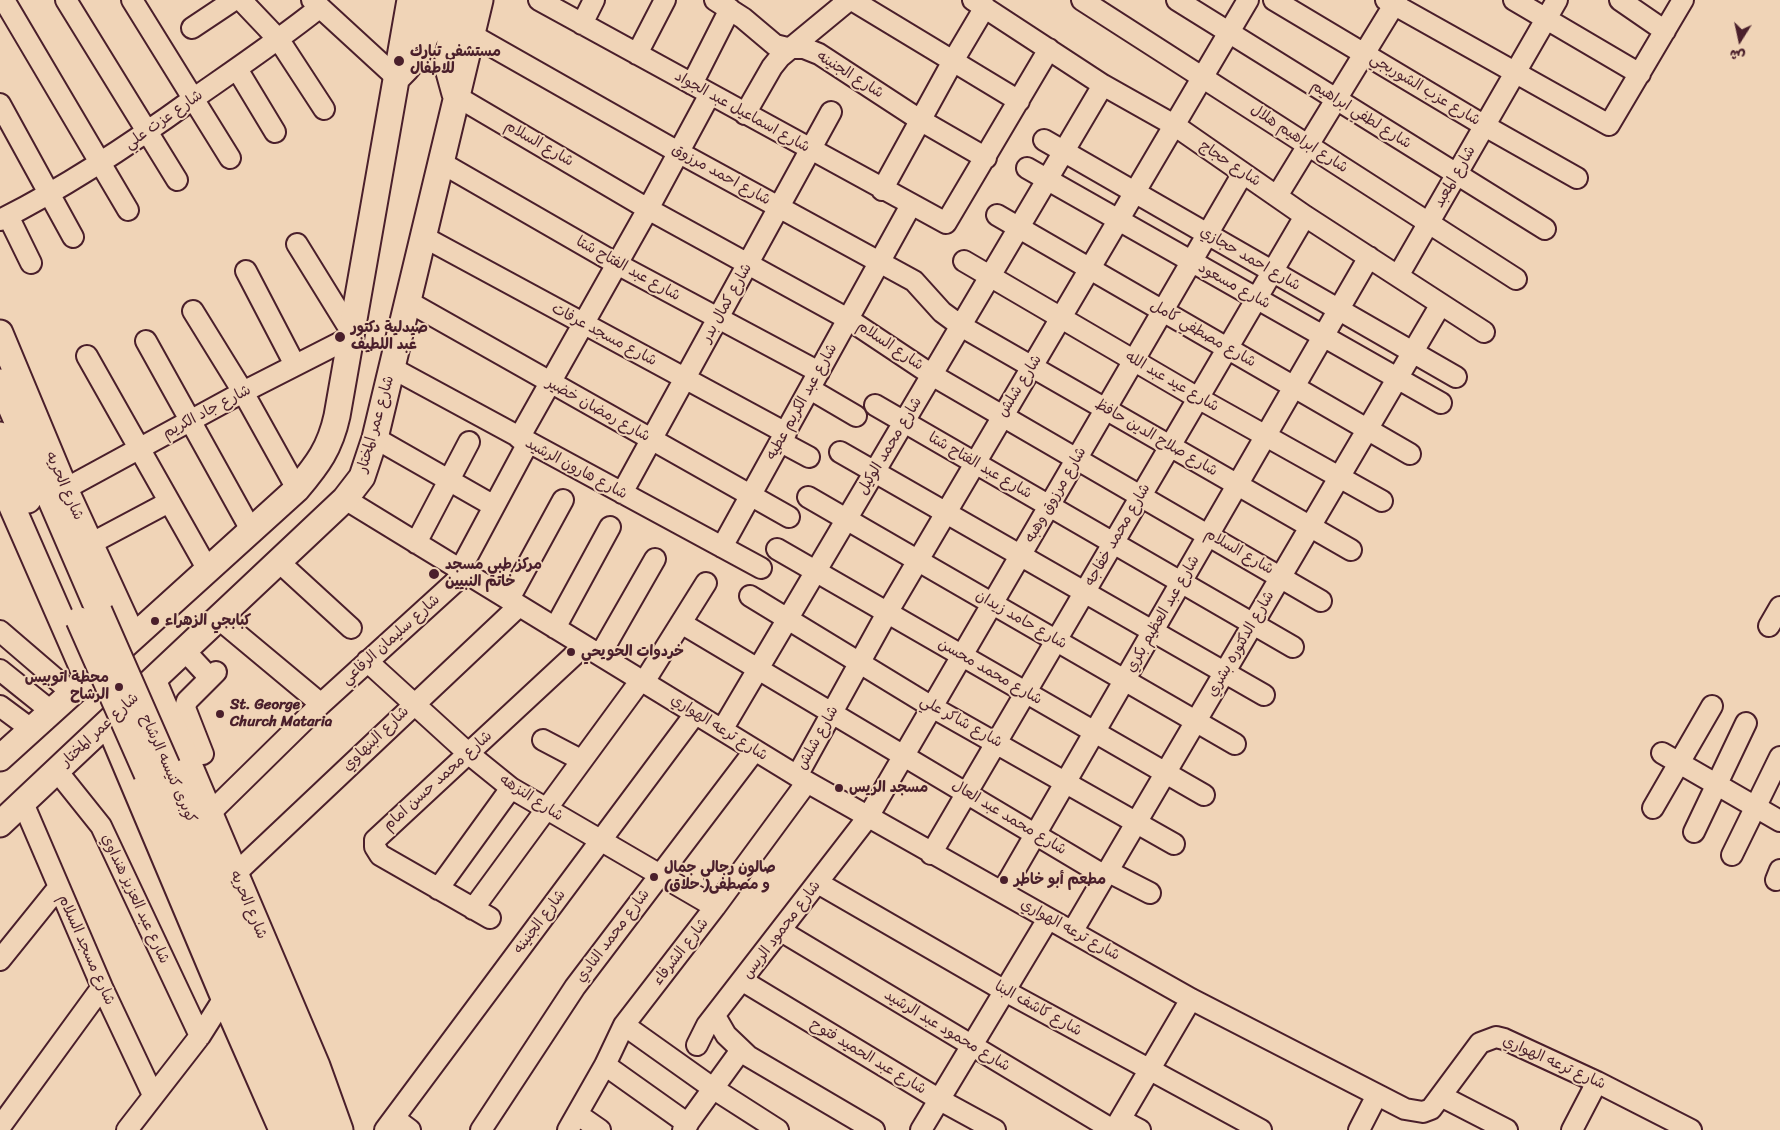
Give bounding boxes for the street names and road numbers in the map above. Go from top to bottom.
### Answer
street label: شارع الجنينه [813,47,887,103]
street label: شارع عزب الشوربجي [1366,50,1484,130]
street label: شارع اسماعيل عبد الجواد [671,67,813,157]
street label: شارع لطفي ابراهيم [1307,77,1415,153]
street label: شارع عزت علي [122,87,206,153]
street label: شارع ابراهيم هلال [1247,101,1351,177]
street label: شارع السلام [501,117,577,171]
street label: شارع حجاج [1196,137,1264,191]
street label: شارع احمد مرزوق [668,140,774,210]
street label: شارع المعبد [1430,143,1480,211]
street label: شارع احمد حجازي [1197,223,1303,295]
street label: شارع عبد الفتاح شتا [573,233,683,305]
street label: شارع مسعود [1195,259,1273,313]
street label: شارع كمال بدر [698,260,756,346]
street label: شارع مصطفي كامل [1147,296,1259,372]
street label: شارع مسجد عرفات [548,300,660,370]
street label: شارع السلام [853,317,927,375]
street label: شارع عبد الكريم عطيه [763,341,841,463]
street label: شارع عيد عبد الله [1122,348,1222,416]
street label: شارع شلش [994,352,1046,420]
street label: شارع عمر المختار [354,373,398,475]
street label: شارع رمضان خضير [543,374,653,446]
street label: شارع جاد الكريم [160,381,254,443]
street label: شارع محمد الوكيل [854,394,926,498]
street label: شارع صلاح الدين حافظ [1091,396,1221,480]
street label: شارع عبد الفتاح شتا [925,429,1035,503]
street label: شارع هارون الرشيد [522,434,630,504]
street label: شارع مرزوق وهبه [1021,444,1091,546]
street label: شارع الحريه [41,449,87,523]
street label: شارع محمد خفاجه [1081,480,1155,590]
street label: شارع السلام [1201,525,1277,579]
street label: شارع عبد العظيم بكري [1122,552,1204,676]
street label: شارع حامد زيدان [972,587,1070,653]
street label: شارع الدكتوره بشري [1203,588,1279,700]
street label: شارع سليمان الرفاعي [338,591,444,689]
street label: شارع محمد محسن [935,635,1045,709]
street label: شارع عمر المختار [57,689,143,771]
street label: شارع ترعه الهواري [667,691,771,765]
street label: شارع شاكر علي [917,692,1005,752]
street label: شارع البنهاوي [339,703,413,775]
street label: شارع شلش [793,703,843,773]
street label: كوبرى كنيسه الرشاح [136,712,200,826]
street label: شارع محمد حسن امام [380,727,496,835]
street label: شارع النزهه [496,771,566,825]
street label: شارع محمد عبد العال [948,777,1070,859]
street label: شارع عبد العزيز هنداوي [97,831,173,967]
street label: شارع الحريه [225,868,271,942]
street label: شارع محمود الريس [739,877,825,983]
street label: شارع الجنينه [510,886,570,958]
street label: شارع محمد النادي [572,886,654,986]
street label: شارع مسجد السلام [54,892,118,1008]
street label: شارع ترعه الهواري [1017,895,1123,965]
street label: شارع الشرفاء [649,915,713,989]
street label: شارع كاشف البنا [991,978,1085,1040]
street label: شارع محمود عبد الرشيد [881,986,1013,1076]
street label: شارع عبد الحميد فتوح [807,1015,929,1099]
street label: شارع ترعه الهواري [1500,1032,1608,1094]

